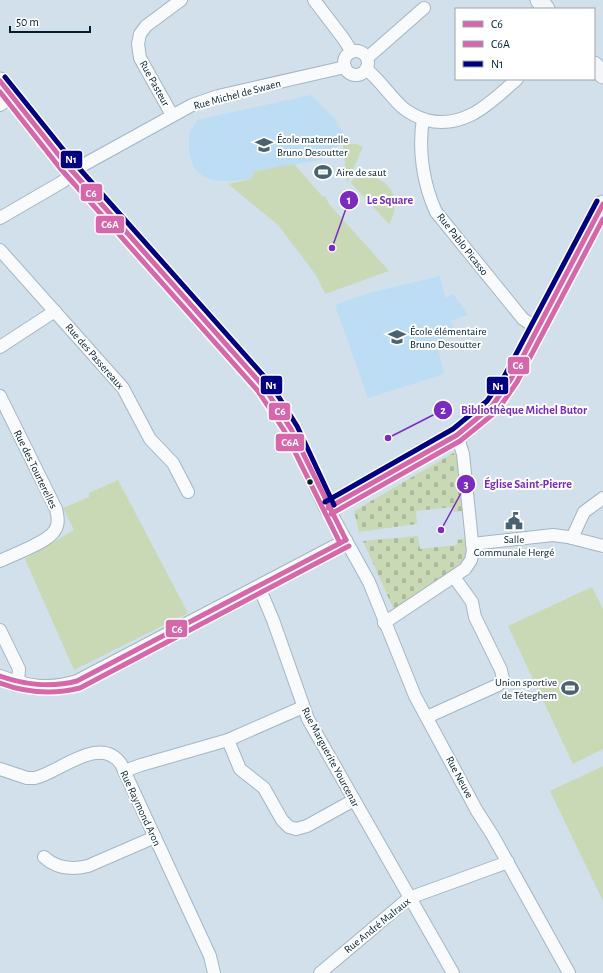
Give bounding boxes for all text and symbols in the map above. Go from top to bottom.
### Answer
scale bar [10,8,90,34]
legend [455,8,595,80]
text: 50 m [16,16,39,28]
text: C6 [491,18,503,30]
text: C6A [491,38,510,50]
text: N1 [491,58,503,70]
street label: Rue Pasteur [138,59,172,108]
street label: Rue Michel de Swaen [192,78,282,111]
place label: École maternelle Bruno Desoutter [277,133,348,158]
school or university icon: École maternelle Bruno Desoutter [254,135,274,155]
line badge: N1 [60,150,83,169]
text: N1 [65,154,77,165]
sports icon: Aire de saut [313,162,333,182]
place label: Aire de saut [336,167,387,178]
line badge: C6 [80,183,103,202]
text: C6 [86,188,97,199]
callout: Le Square [339,188,421,212]
text: 1 [347,194,351,206]
text: Le Square [367,194,414,206]
street label: Rue Pablo Picasso [435,211,490,277]
line badge: C6A [95,215,125,234]
text: C6A [101,219,119,230]
street label: Rue des Passereaux [63,321,126,391]
place label: École élémentaire Bruno Desoutter [410,325,487,350]
school or university icon: École élémentaire Bruno Desoutter [387,327,407,347]
line badge: C6 [507,356,530,375]
text: C6 [513,360,524,371]
line badge: N1 [260,375,283,395]
line badge: N1 [486,376,509,395]
text: N1 [265,380,277,391]
text: N1 [492,381,504,392]
callout: Bibliothèque Michel Butor [433,398,595,422]
line badge: C6 [268,402,291,421]
text: 2 [440,404,446,416]
text: Bibliothèque Michel Butor [461,404,588,416]
text: C6 [275,406,286,417]
street label: Rue des Tourterelles [12,428,59,510]
line badge: C6A [275,433,305,452]
text: C6A [281,437,299,448]
callout: Église Saint-Pierre [456,472,580,496]
text: Église Saint-Pierre [484,476,572,490]
unlabelled marker [305,477,315,487]
text: 3 [463,478,469,490]
public building icon: Salle Communale Hergé [504,511,524,531]
place label: Salle Communale Hergé [474,534,554,558]
line badge: C6 [165,619,188,638]
text: C6 [172,624,183,635]
place label: Union sportive de Téteghem [495,677,557,701]
sports icon: Union sportive de Téteghem [560,678,580,698]
street label: Rue Marguerite Yourcenar [300,706,362,809]
street label: Rue Neuve [444,754,475,800]
street label: Rue Raymond Aron [118,769,163,848]
street label: Rue André Malraux [342,895,413,955]

